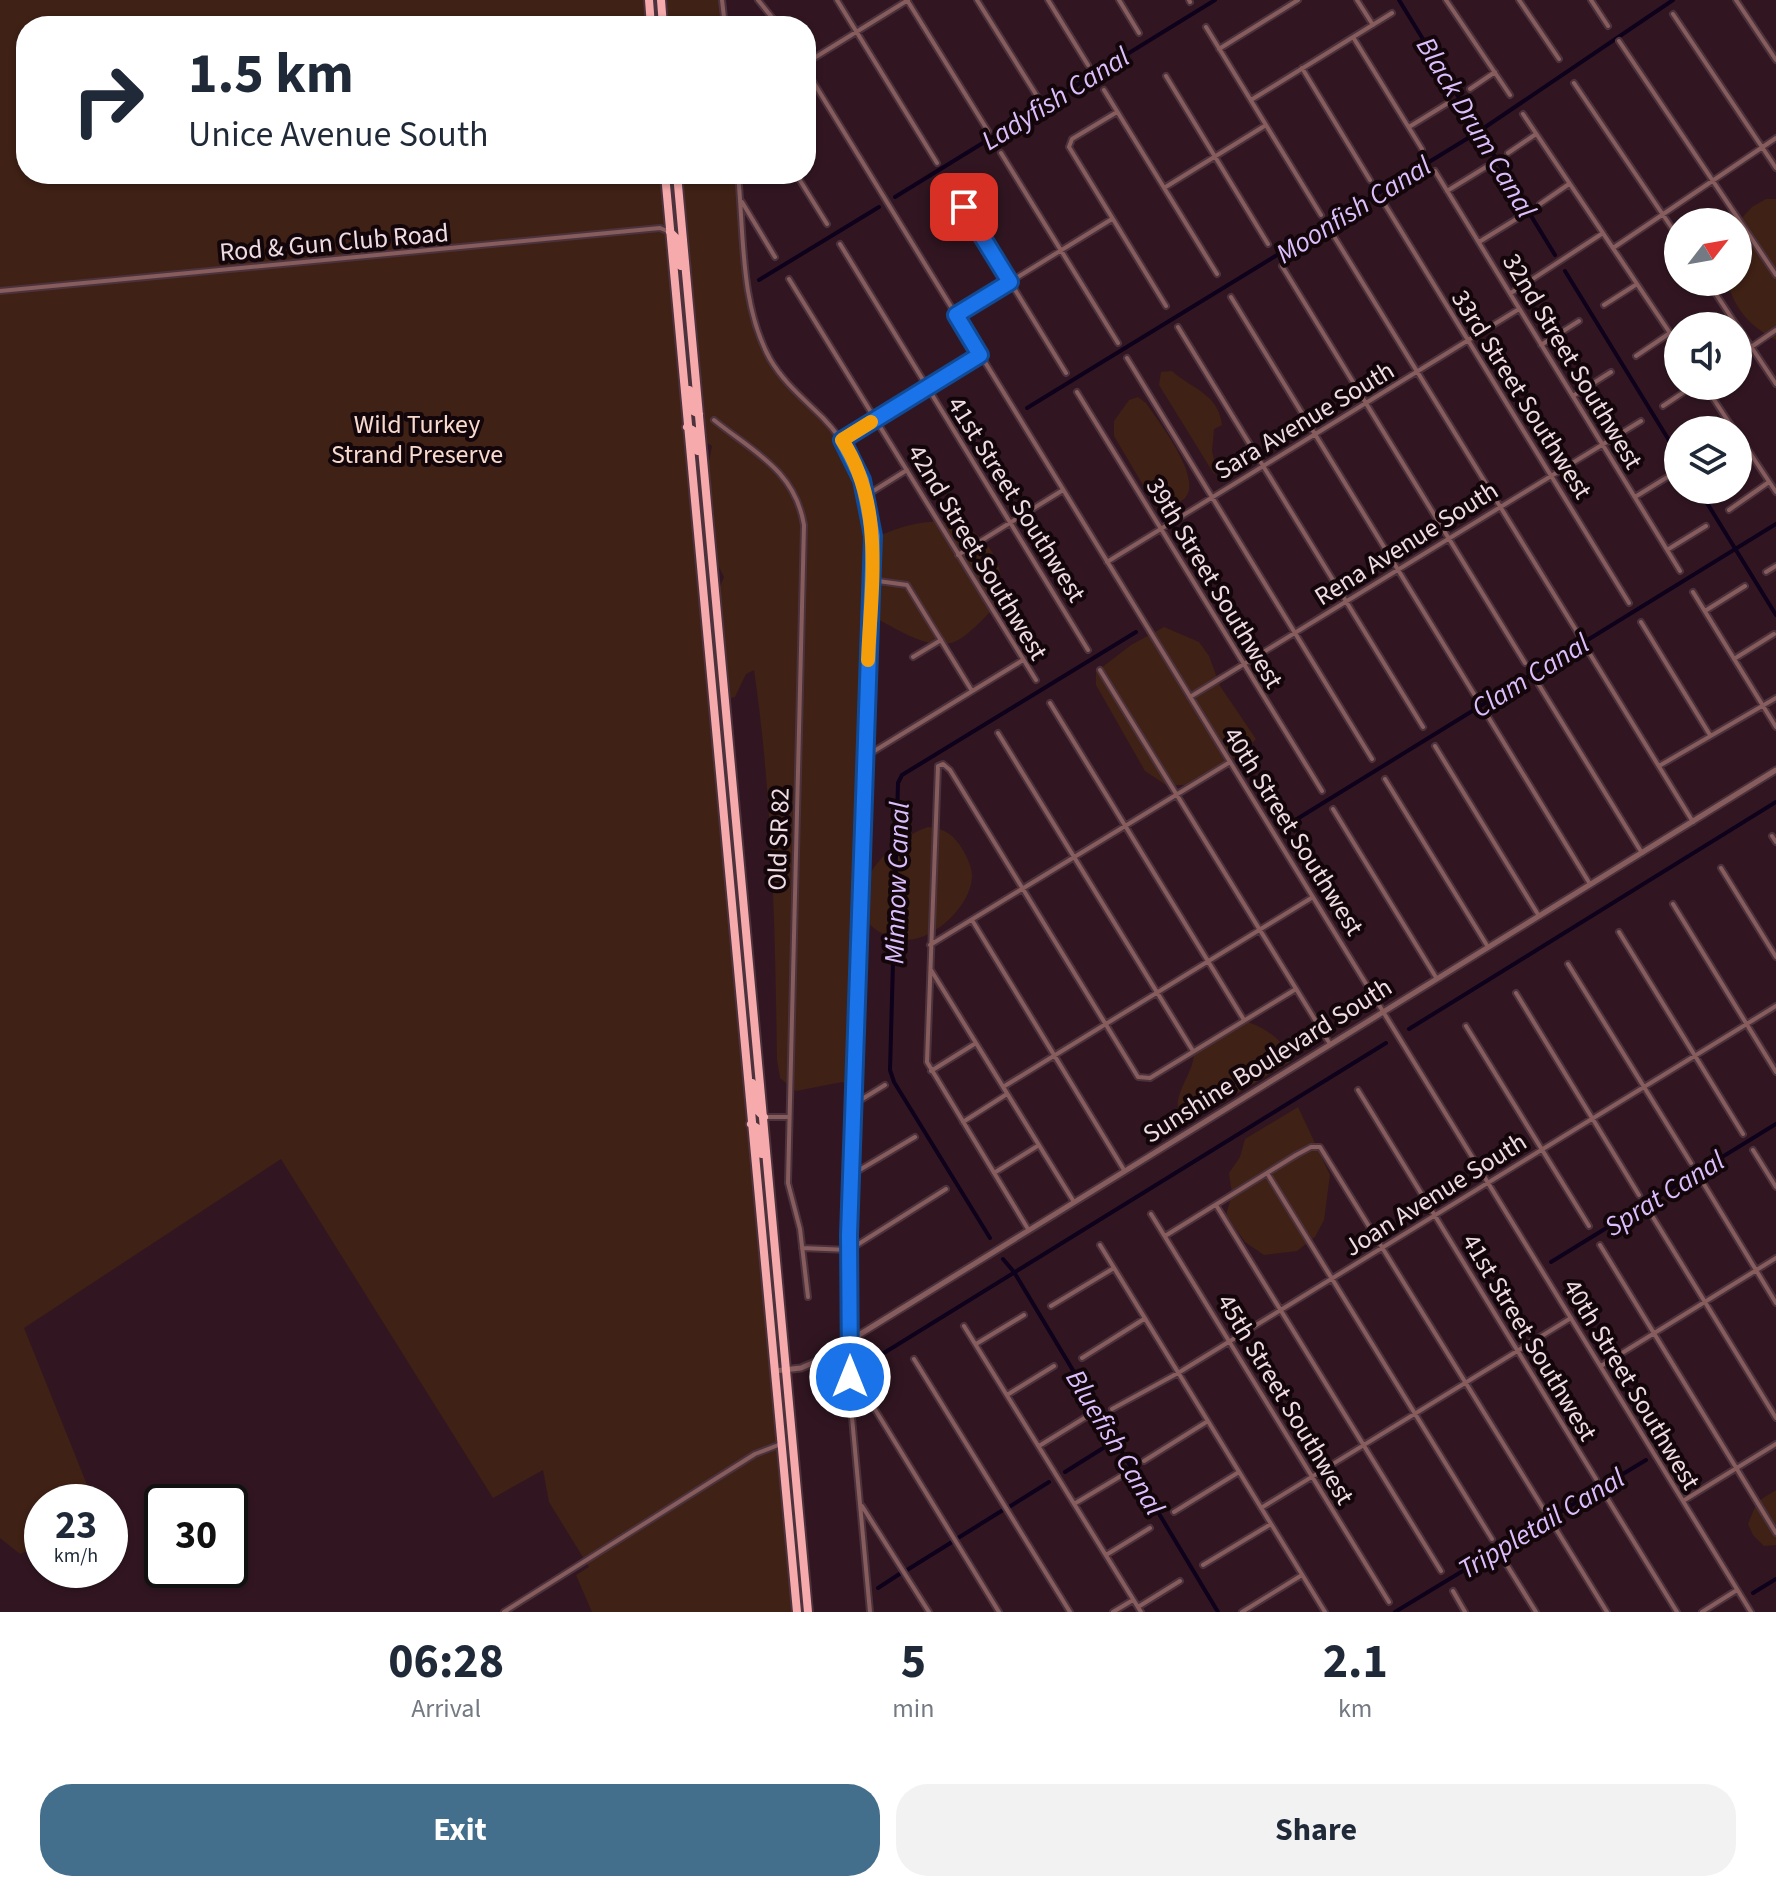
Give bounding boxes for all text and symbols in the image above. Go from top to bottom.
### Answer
water label: Black Drum Canal [1406,29,1546,226]
text: 1.5 km [188,35,354,114]
water label: Ladyfish Canal [974,37,1137,160]
icon: right [56,48,160,152]
text: Unice Avenue South [188,109,489,160]
water label: Moonfish Canal [1268,146,1439,274]
pin [930,173,998,241]
icon: arrive [942,185,986,229]
north arrow [1664,208,1752,296]
map controls [1664,208,1752,504]
street label: Rod & Gun Club Road [218,214,450,271]
street label: 32nd Street Southwest [1493,246,1652,476]
street label: 33rd Street Southwest [1442,283,1601,506]
button: sound [1664,312,1752,400]
street label: Sara Avenue South [1207,352,1401,489]
street label: 41st Street Southwest [938,389,1095,609]
park label: Wild Turkey Strand Preserve [331,406,503,473]
button: layers [1664,416,1752,504]
street label: 42nd Street Southwest [898,437,1057,667]
street label: 39th Street Southwest [1137,471,1292,696]
street label: Rena Avenue South [1307,472,1505,615]
water label: Clam Canal [1464,624,1597,728]
street label: 40th Street Southwest [1214,720,1373,943]
street label: Old SR 82 [758,787,799,891]
water label: Minnow Canal [874,801,920,965]
street label: Sunshine Boulevard South [1136,969,1399,1152]
street label: Joan Avenue South [1337,1123,1534,1266]
water label: Sprat Canal [1597,1141,1732,1247]
street label: 41st Street Southwest [1453,1226,1606,1448]
street label: 40th Street Southwest [1554,1272,1709,1497]
street label: 45th Street Southwest [1208,1287,1363,1512]
position arrow [808,1335,892,1419]
water label: Bluefish Canal [1056,1362,1175,1523]
water label: Trippletail Canal [1451,1458,1632,1589]
speed limit sign: 30 [144,1484,248,1588]
text: 23 [55,1497,97,1554]
text: km/h [54,1542,98,1570]
text: 06:28 [388,1628,504,1696]
text: 5 [901,1628,926,1696]
text: 2.1 [1323,1628,1388,1696]
text: Arrival [411,1690,481,1727]
text: min [892,1690,934,1727]
text: km [1338,1690,1372,1727]
button: Exit [40,1784,880,1876]
button: Share [896,1784,1736,1876]

